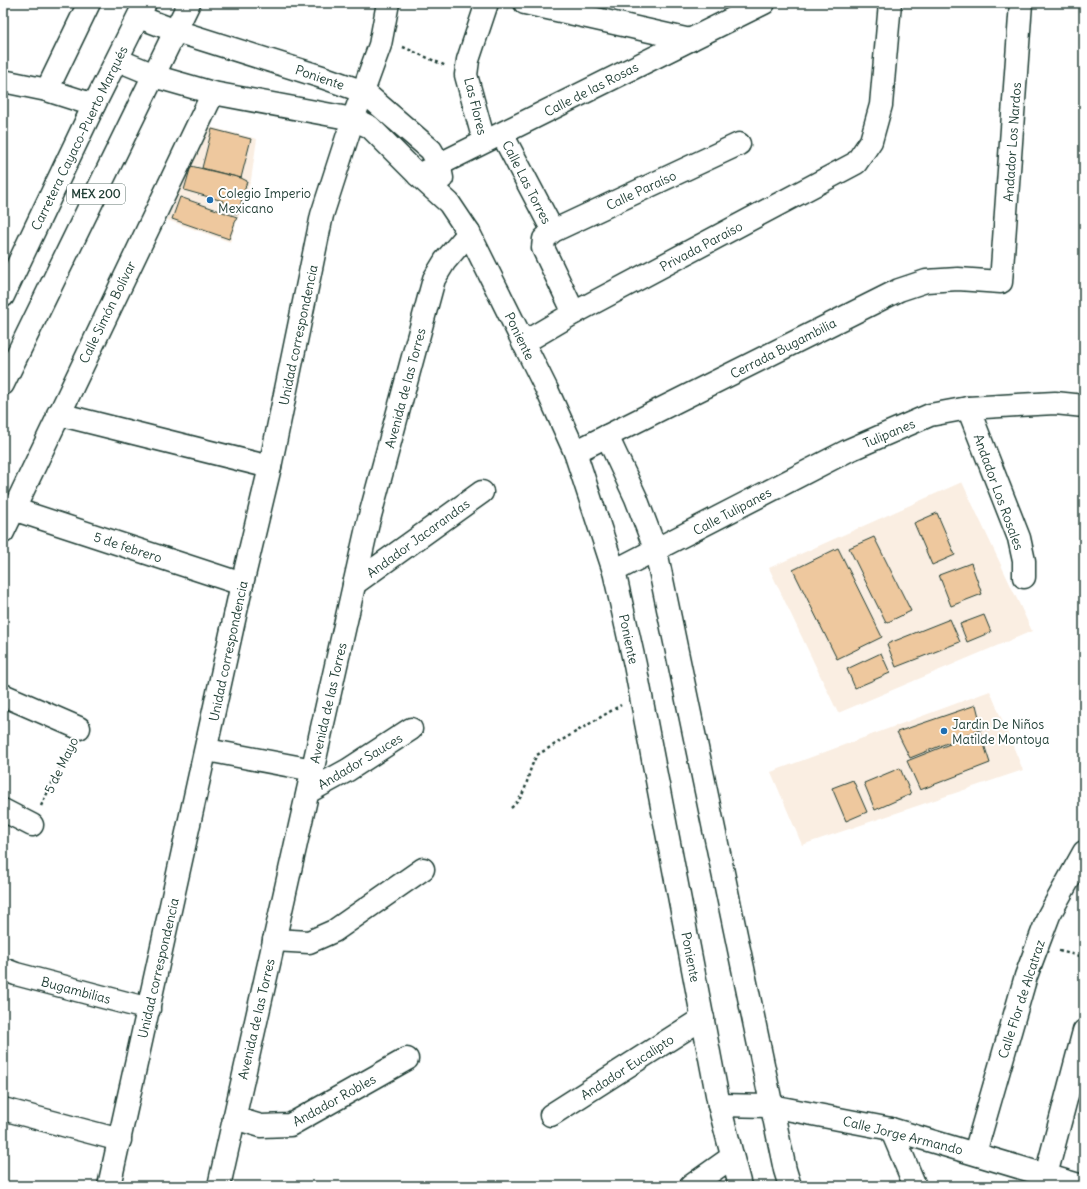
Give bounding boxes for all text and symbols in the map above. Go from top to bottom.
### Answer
street label: Carretera Cayaco-Puerto Marqués [27,43,132,233]
street label: Calle de las Rosas [541,58,641,121]
street label: Poniente [293,61,347,94]
street label: Las Flores [460,76,491,137]
street label: Andador Los Nardos [1000,82,1025,202]
street label: Calle Las Torres [498,138,555,227]
street label: Calle Paraíso [603,167,679,214]
road number: MEX 200 [67,184,125,204]
place label: Colegio Imperio Mexicano [218,185,311,217]
marker: Colegio Imperio Mexicano [205,195,215,205]
street label: Privada Paraíso [657,217,746,275]
street label: Calle Simón Bolívar [75,258,140,366]
street label: Unidad correspondencia [275,263,322,407]
street label: Poniente [501,310,538,363]
street label: Cerrada Bugambilia [727,314,839,383]
street label: Avenida de las Torres [381,326,430,450]
street label: Tulipanes [861,415,918,452]
street label: Andador Los Rosales [970,432,1027,553]
street label: Calle Tulipanes [690,484,774,539]
street label: Andador Jacarandas [363,495,473,581]
street label: 5 de febrero [92,528,164,566]
street label: Unidad correspondencia [205,579,252,723]
street label: Poniente [615,612,642,666]
street label: Avenida de las Torres [306,641,351,765]
place label: Jardin De Niños Matilde Montoya [952,716,1049,748]
marker: Jardin De Niños Matilde Montoya [939,726,949,736]
street label: Andador Sauces [315,729,406,793]
street label: 5 de Mayo [40,734,82,796]
street label: Unidad correspondencia [134,896,183,1040]
street label: Poniente [677,930,704,984]
street label: Calle Flor de Alcatraz [994,938,1049,1061]
street label: Avenida de las Torres [234,957,279,1081]
street label: Bugambilias [39,973,113,1008]
street label: Andador Eucalipto [577,1031,677,1104]
street label: Andador Robles [290,1070,379,1130]
street label: Calle Jorge Armando [841,1112,965,1159]

